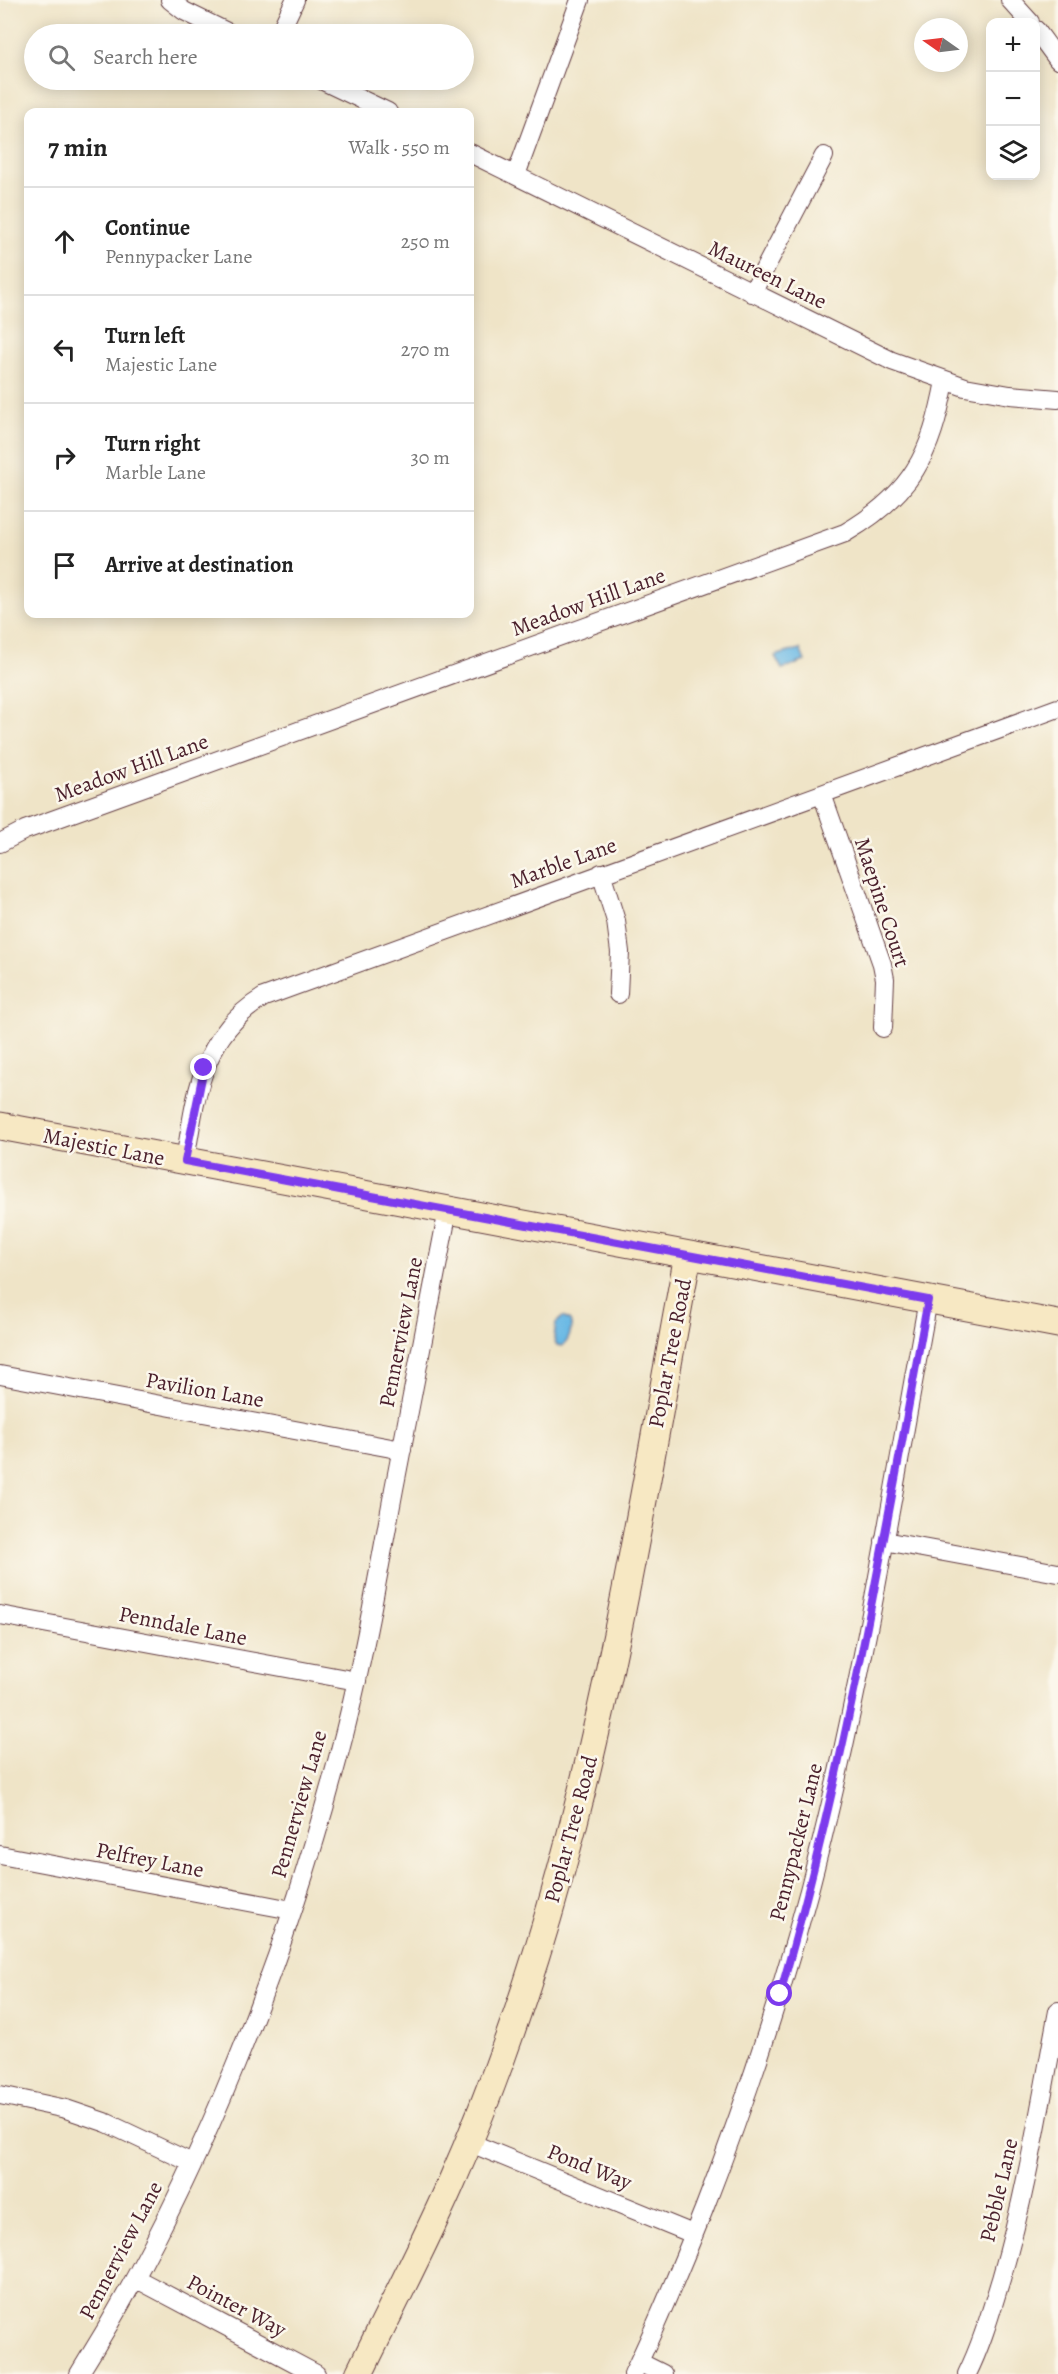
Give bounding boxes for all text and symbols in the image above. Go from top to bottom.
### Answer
north arrow [914,18,968,72]
map controls [986,18,1040,180]
button: + [986,18,1040,72]
search box [24,24,474,90]
icon: search [45,41,78,74]
text: Search here [93,42,198,72]
button: − [986,72,1040,126]
button: layers [986,126,1040,180]
text: 7 min [48,130,108,165]
text: Walk · 550 m [348,134,450,161]
text: Continue [105,213,190,243]
icon: ahead [48,225,81,258]
text: 250 m [401,228,450,255]
street label: Maureen Lane [703,233,832,316]
text: Pennypacker Lane [105,243,252,270]
text: Turn left [105,321,185,351]
icon: left [48,333,81,366]
text: 270 m [401,336,450,363]
text: Majestic Lane [105,351,217,378]
text: Turn right [105,429,201,459]
icon: right [48,441,81,474]
text: 30 m [410,444,450,471]
text: Marble Lane [105,459,206,486]
icon: arrive [48,549,81,582]
text: Arrive at destination [105,550,294,580]
street label: Meadow Hill Lane [507,560,669,644]
street label: Meadow Hill Lane [50,726,212,810]
street label: Marble Lane [506,830,621,896]
street label: Maepine Court [847,834,917,971]
route end [190,1054,216,1080]
street label: Majestic Lane [40,1120,167,1173]
street label: Pennerview Lane [372,1254,430,1410]
street label: Poplar Tree Road [641,1276,699,1430]
street label: Pavilion Lane [143,1365,266,1415]
street label: Penndale Lane [116,1599,250,1653]
street label: Pennerview Lane [263,1727,334,1882]
street label: Poplar Tree Road [537,1752,605,1906]
street label: Pennypacker Lane [762,1760,830,1925]
street label: Pelfrey Lane [93,1835,206,1885]
route start [766,1980,792,2006]
street label: Pebble Lane [972,2135,1026,2245]
street label: Pond Way [543,2136,637,2198]
street label: Pennerview Lane [72,2176,170,2325]
street label: Pointer Way [182,2267,292,2345]

